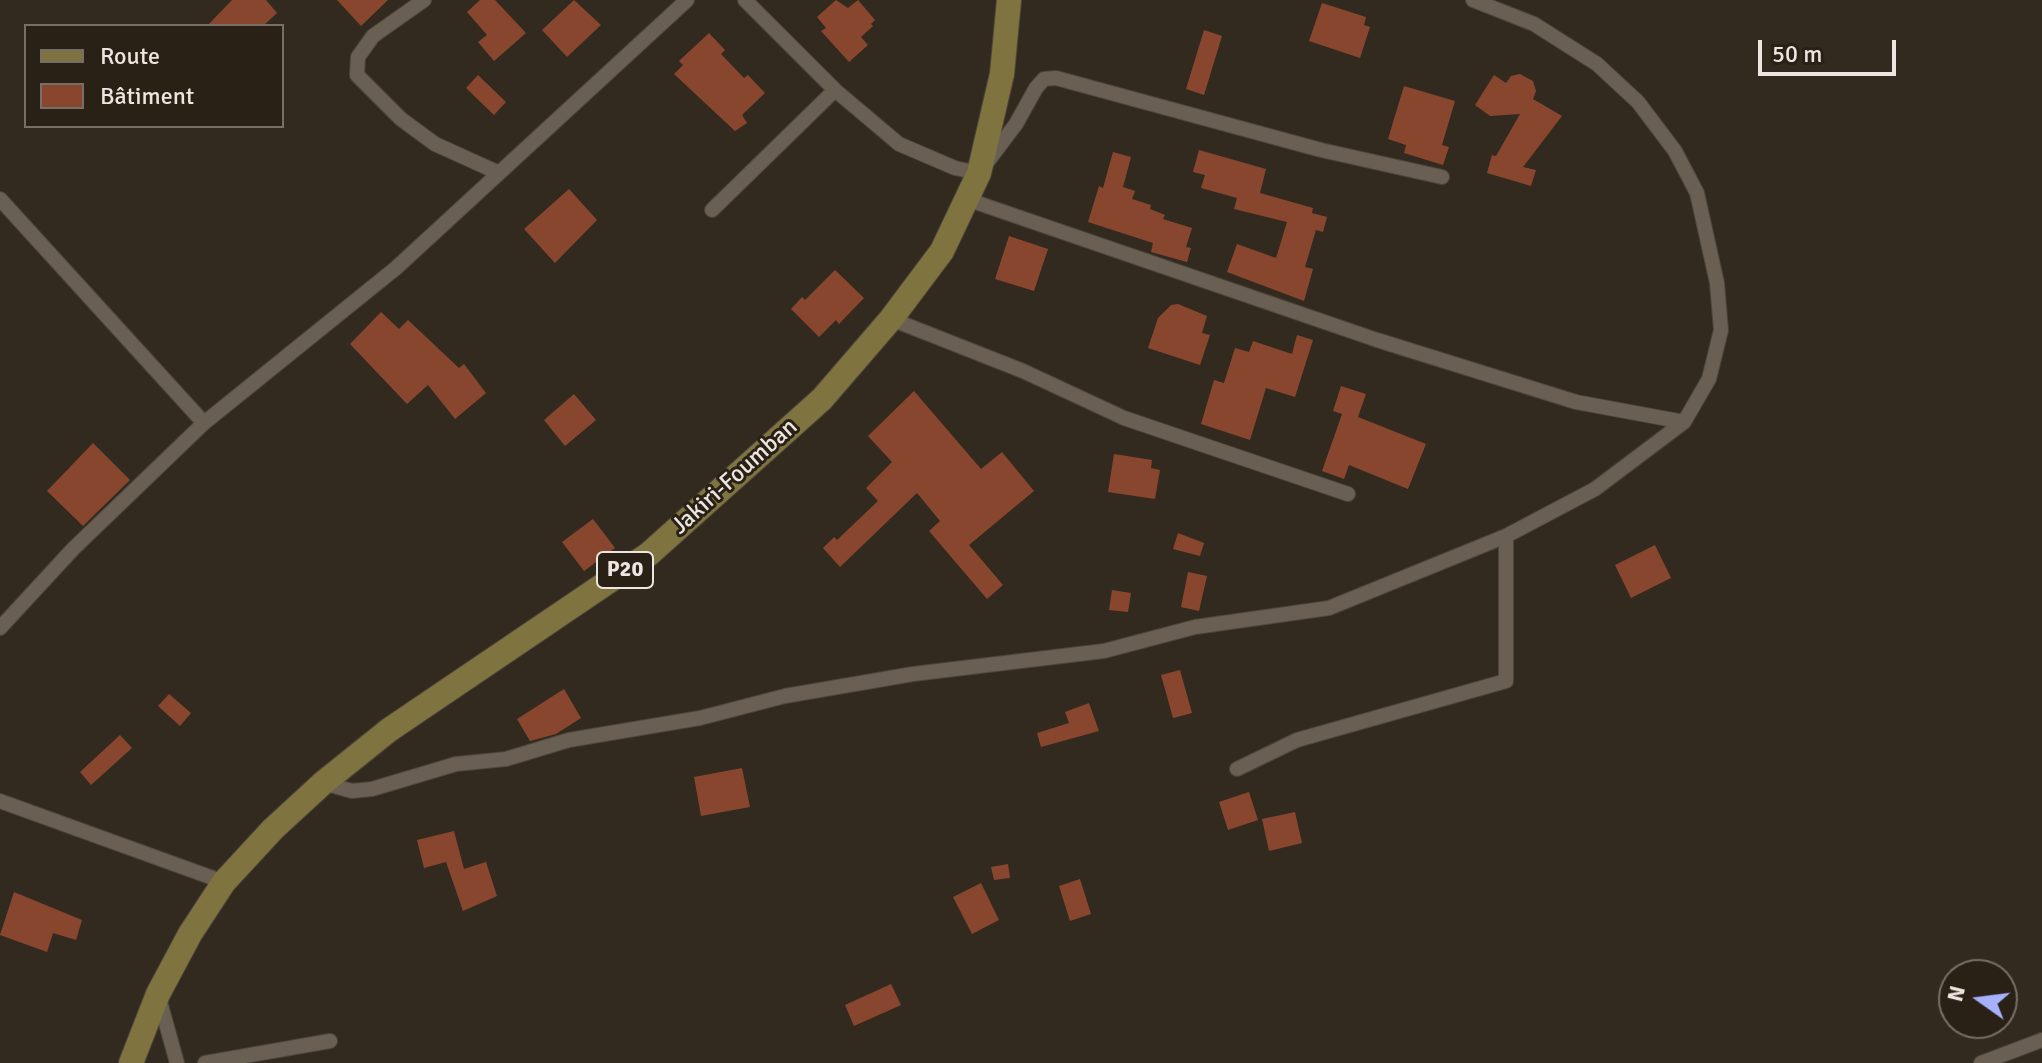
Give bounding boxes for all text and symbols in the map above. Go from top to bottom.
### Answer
legend [24,24,284,128]
scale bar [1762,24,1900,74]
text: 50 m [1772,39,1822,69]
text: Route [100,41,160,71]
text: Bâtiment [100,81,194,111]
street label: Jakiri-Foumban [666,413,804,541]
road number: P20 [597,552,653,588]
north arrow [1938,959,2018,1039]
text: N [1941,983,1971,1004]

